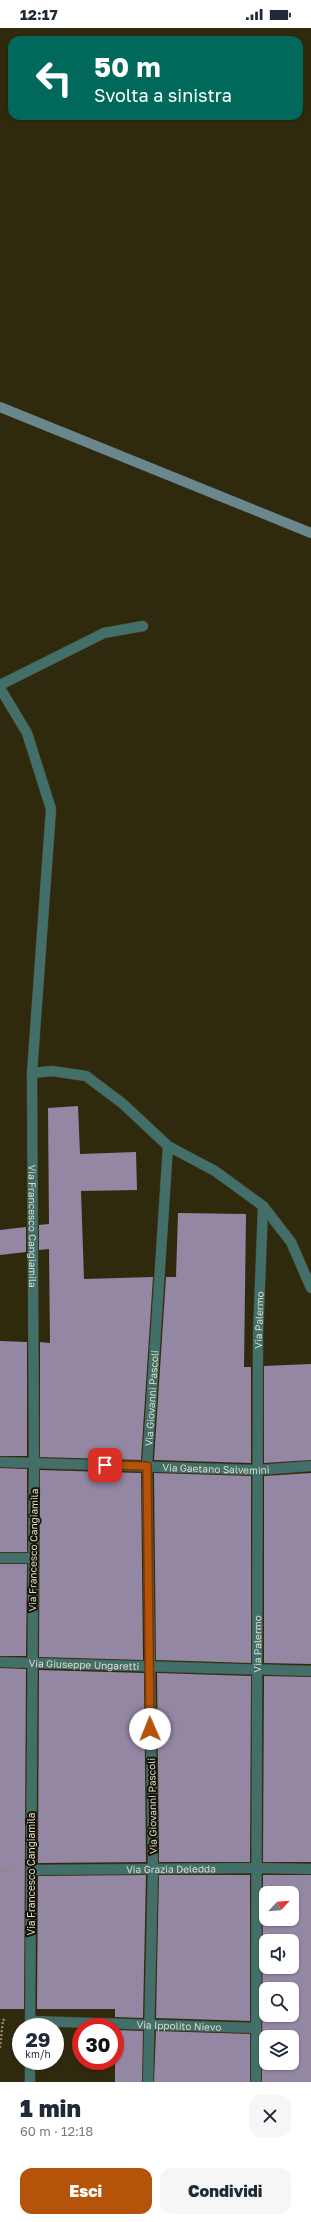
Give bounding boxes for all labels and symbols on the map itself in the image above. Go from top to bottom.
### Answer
street label: Via Francesco Cangiamila [26,1165,39,1288]
street label: Via Palermo [252,1291,266,1349]
street label: Via Giovanni Pascoli [142,1350,161,1447]
pin [88,1448,122,1482]
street label: Via Gaetano Salvemini [162,1461,270,1476]
street label: Via Francesco Cangiamila [26,1488,40,1612]
street label: Via Palermo [251,1615,263,1673]
street label: Via Giuseppe Ungaretti [29,1657,139,1672]
position arrow [129,1708,171,1750]
street label: Via Giovanni Pascoli [145,1758,159,1854]
street label: Via Francesco Cangiamila [25,1812,37,1936]
street label: Via Grazia Deledda [126,1862,216,1875]
north arrow [259,1886,299,1926]
speed limit sign: 30 [72,2018,124,2070]
street label: Via Ippolito Nievo [136,2018,221,2033]

